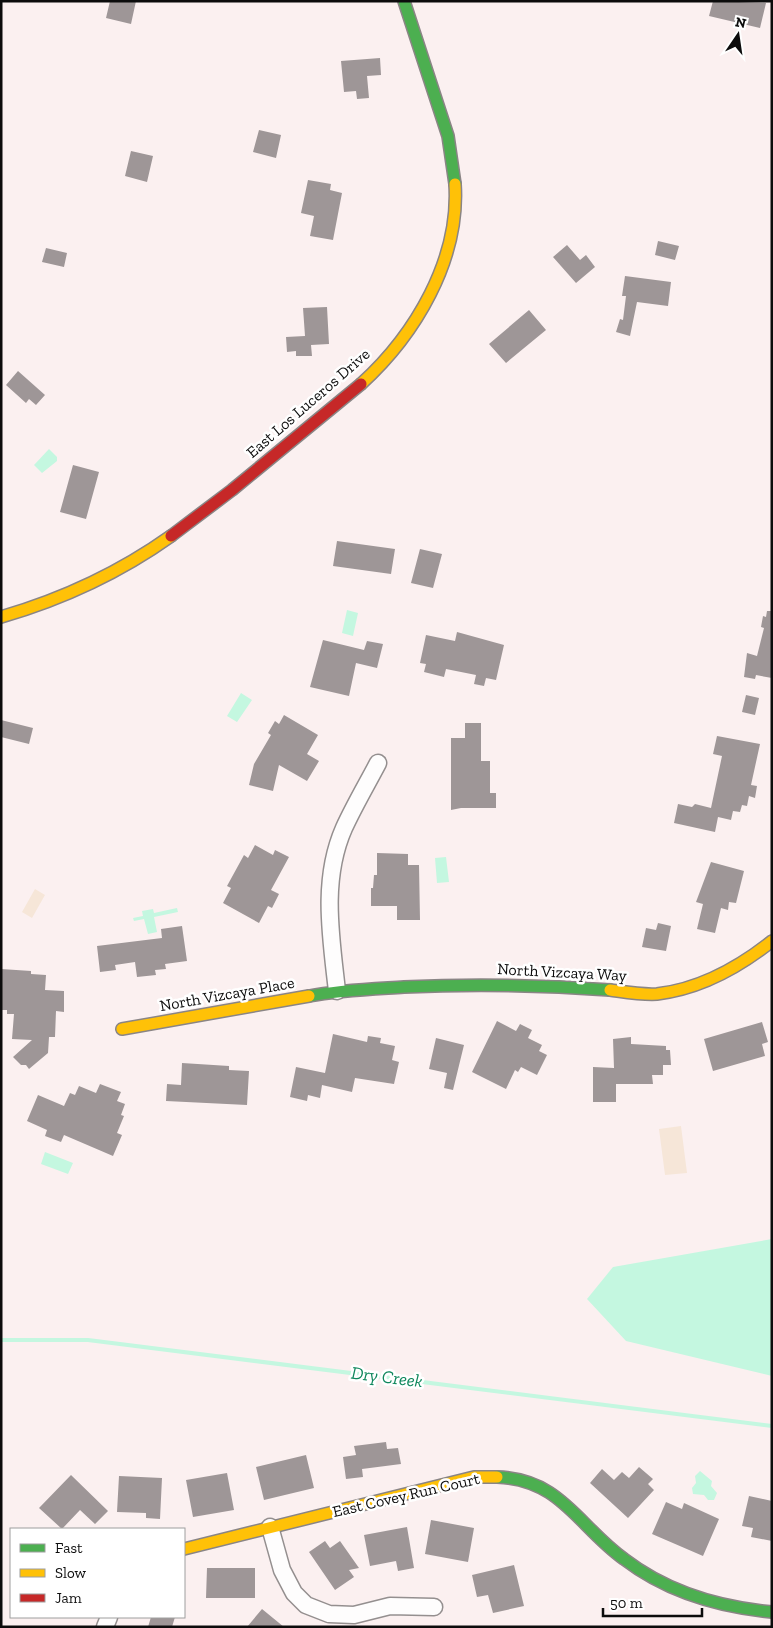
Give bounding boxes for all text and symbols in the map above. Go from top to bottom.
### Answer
north arrow [713,10,763,60]
text: N [734,13,748,32]
street label: East Los Luceros Drive [243,344,373,462]
street label: North Vizcaya Way [497,959,628,985]
street label: North Vizcaya Place [158,973,296,1015]
water label: Dry Creek [350,1362,424,1392]
street label: East Covey Run Court [331,1469,481,1521]
legend [10,1528,185,1618]
text: Fast [55,1539,83,1557]
text: Slow [55,1564,87,1582]
scale bar [603,1586,702,1618]
text: Jam [55,1589,82,1607]
text: 50 m [610,1594,643,1612]

